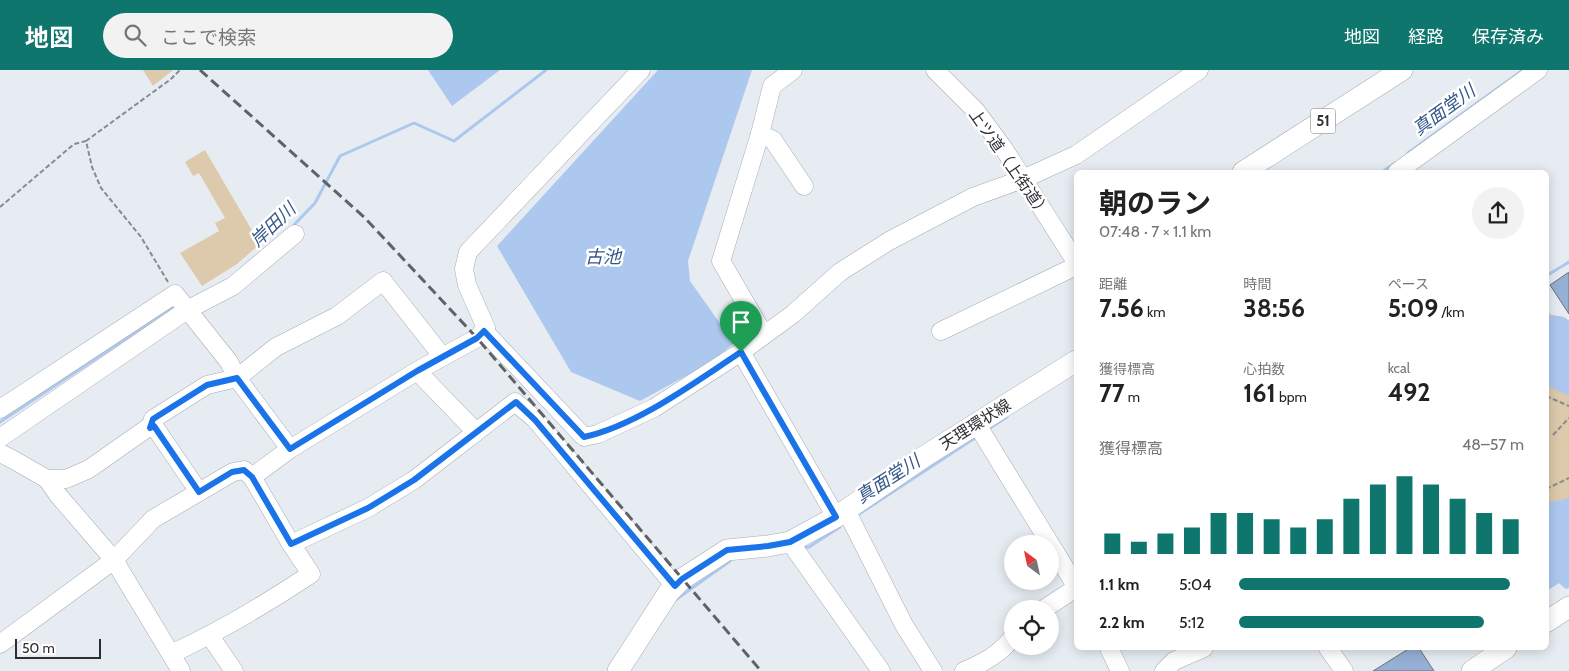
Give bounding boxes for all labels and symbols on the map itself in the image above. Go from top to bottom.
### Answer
water label: 真面堂川 [1408,79,1481,140]
street label: 上ツ道（上街道） [965,105,1054,221]
road number: 51 [1310,108,1336,134]
water label: 岸田川 [246,197,302,252]
water label: 古池 [585,246,623,268]
pin [720,301,762,352]
street label: 天理環状線 [936,395,1014,454]
water label: 真面堂川 [852,449,926,508]
north arrow [1004,535,1059,590]
scale bar [15,636,101,659]

